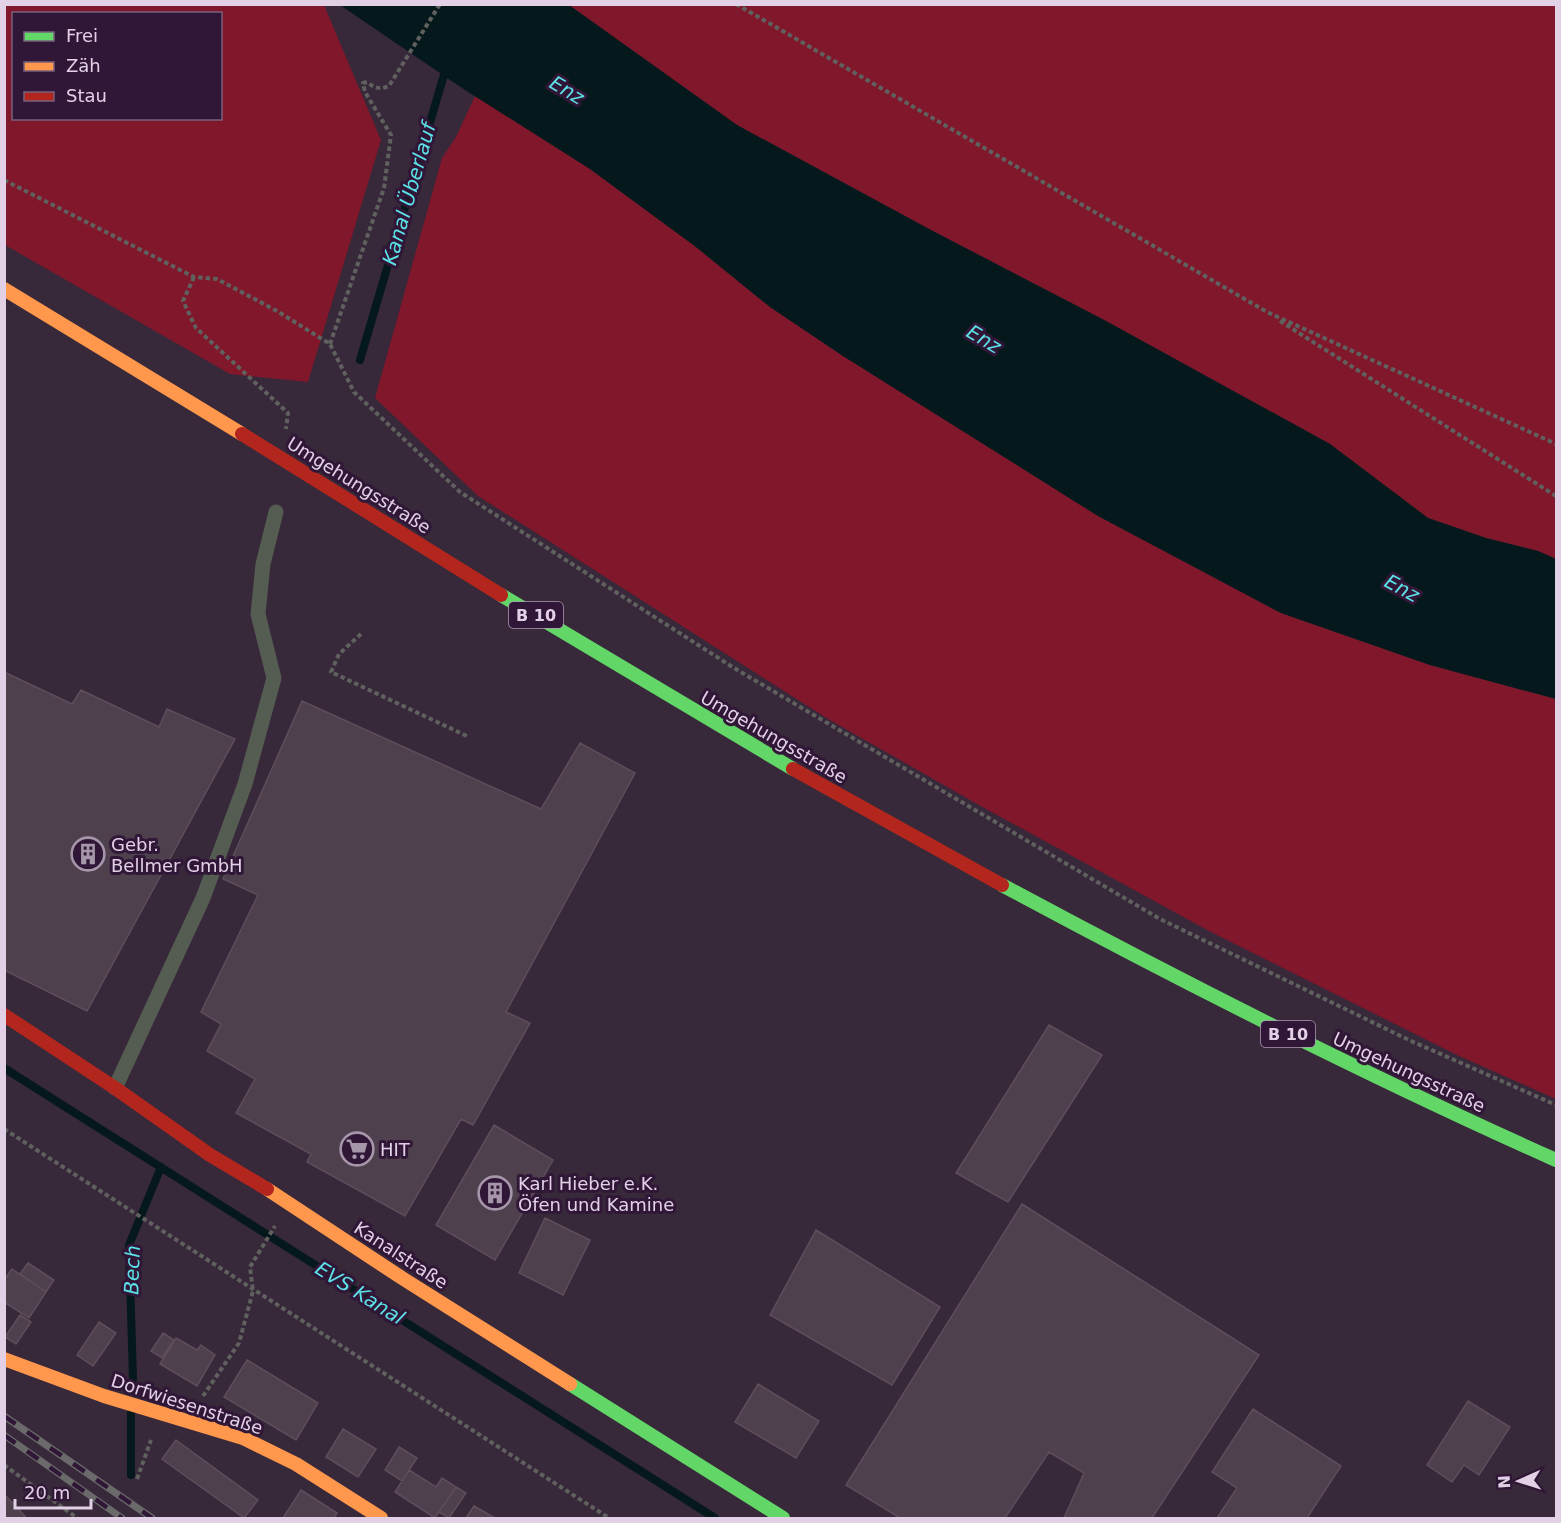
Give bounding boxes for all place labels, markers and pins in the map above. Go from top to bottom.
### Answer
place label: Gebr. Bellmer GmbH [111,834,243,876]
building icon: Gebr. Bellmer GmbH [70,836,106,872]
supermarket icon: HIT [339,1131,375,1167]
place label: HIT [380,1139,411,1160]
place label: Karl Hieber e.K. Öfen und Kamine [518,1173,674,1215]
building icon: Karl Hieber e.K. Öfen und Kamine [477,1175,513,1211]

